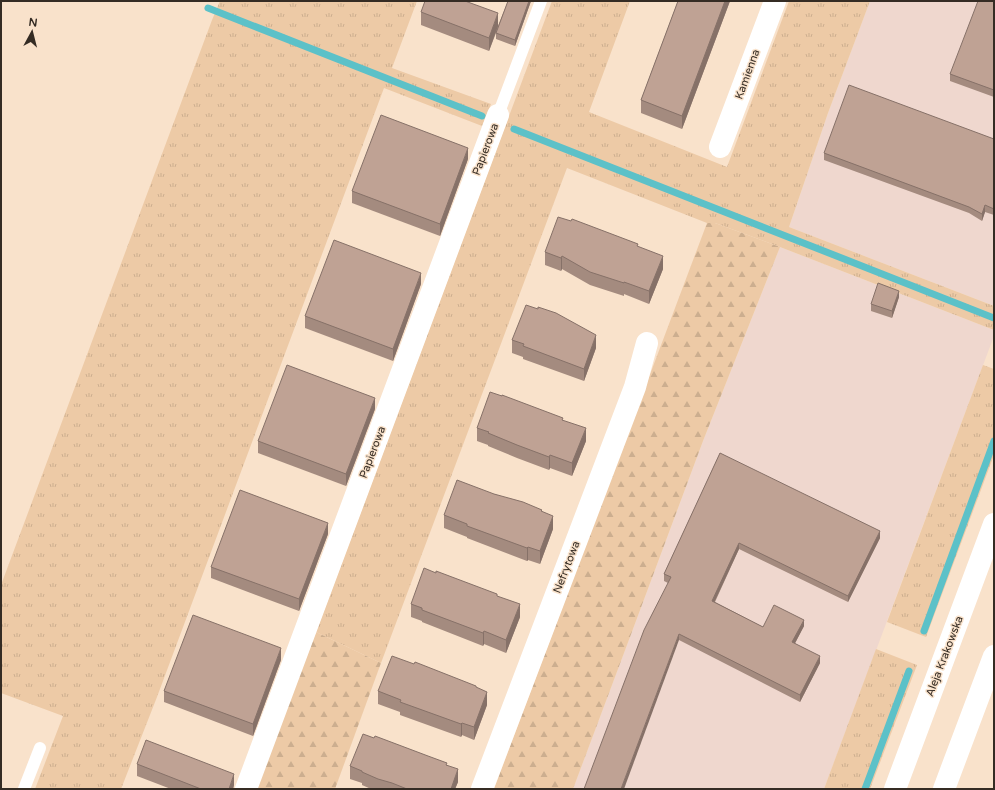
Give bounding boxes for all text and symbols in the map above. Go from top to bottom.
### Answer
north arrow [12,12,52,52]
text: N [28,16,38,30]
street label: Kamienna [732,47,763,101]
street label: Papierowa [470,121,501,177]
street label: Papierowa [357,424,388,480]
street label: Nefrytowa [551,539,582,595]
street label: Aleja Krakowska [923,614,966,698]

